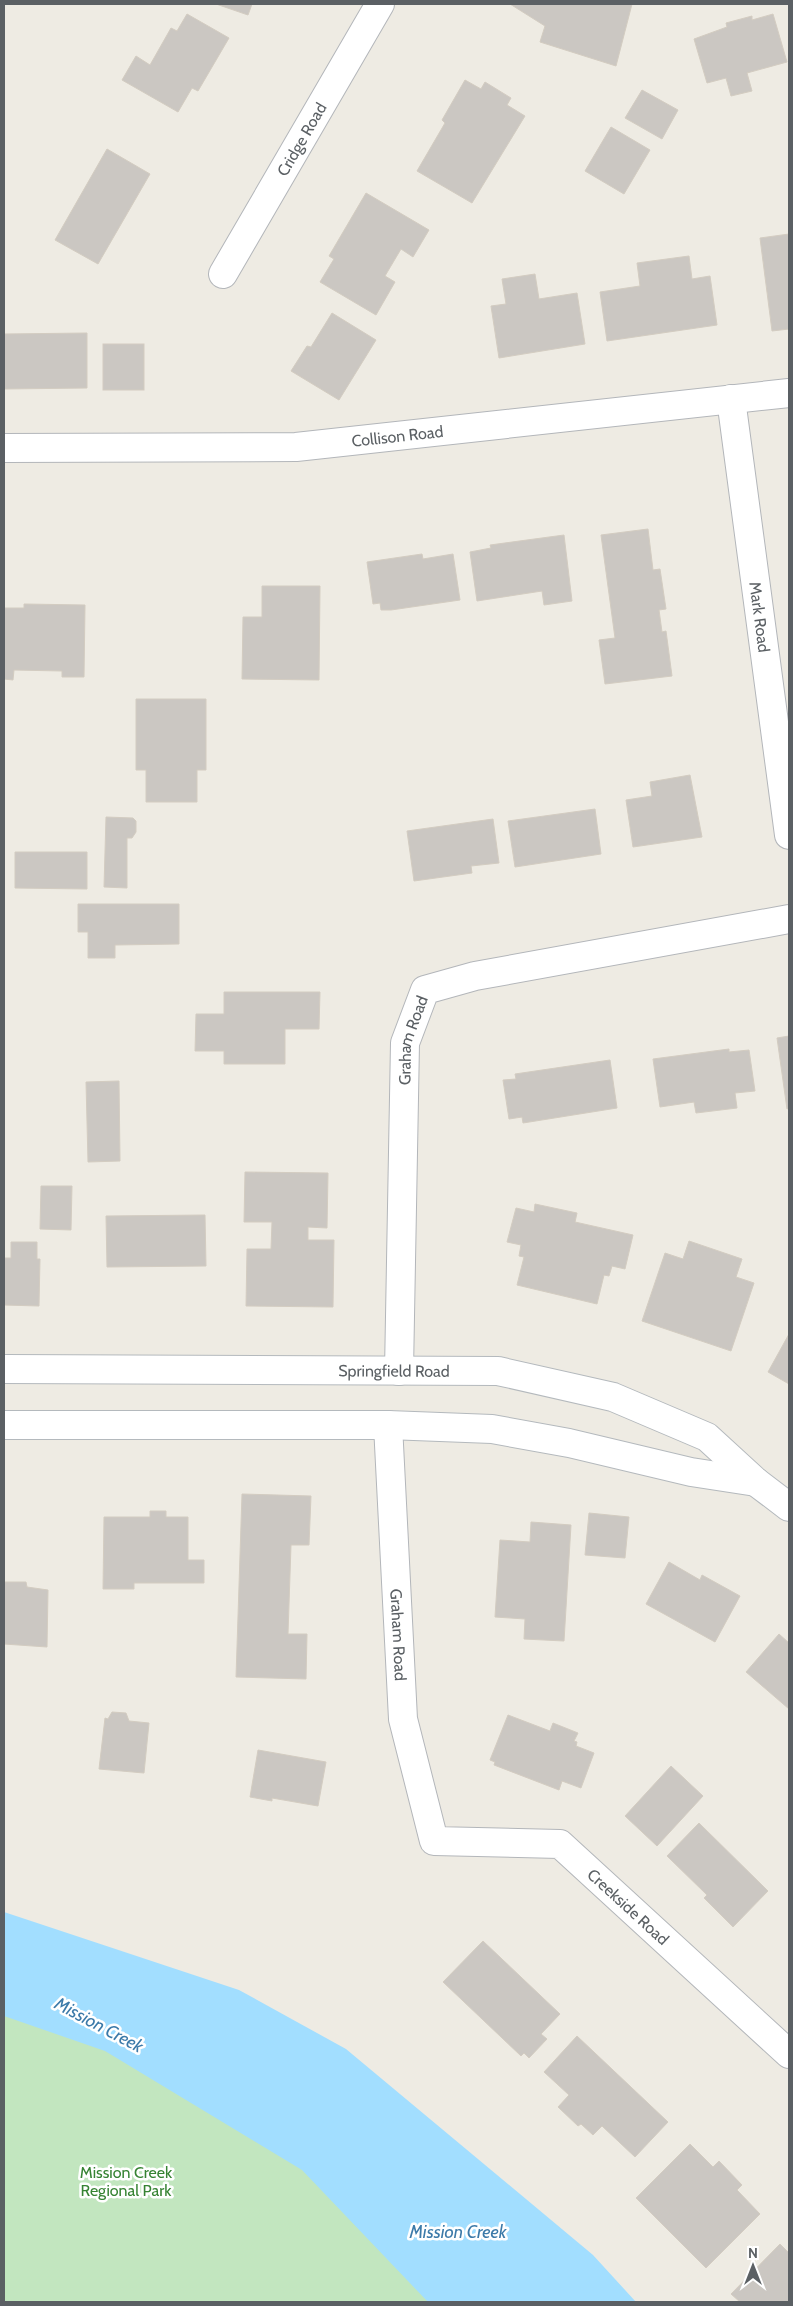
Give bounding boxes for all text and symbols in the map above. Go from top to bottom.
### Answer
street label: Cridge Road [273,99,331,179]
street label: Collison Road [351,422,444,451]
street label: Mark Road [745,581,774,654]
street label: Graham Road [395,993,432,1085]
street label: Springfield Road [338,1361,450,1381]
street label: Graham Road [386,1588,410,1681]
street label: Creekside Road [583,1865,673,1949]
water label: Mission Creek [50,1992,148,2058]
park label: Mission Creek Regional Park [80,2163,173,2200]
water label: Mission Creek [409,2221,508,2243]
north arrow [728,2241,778,2291]
text: N [748,2244,758,2262]

